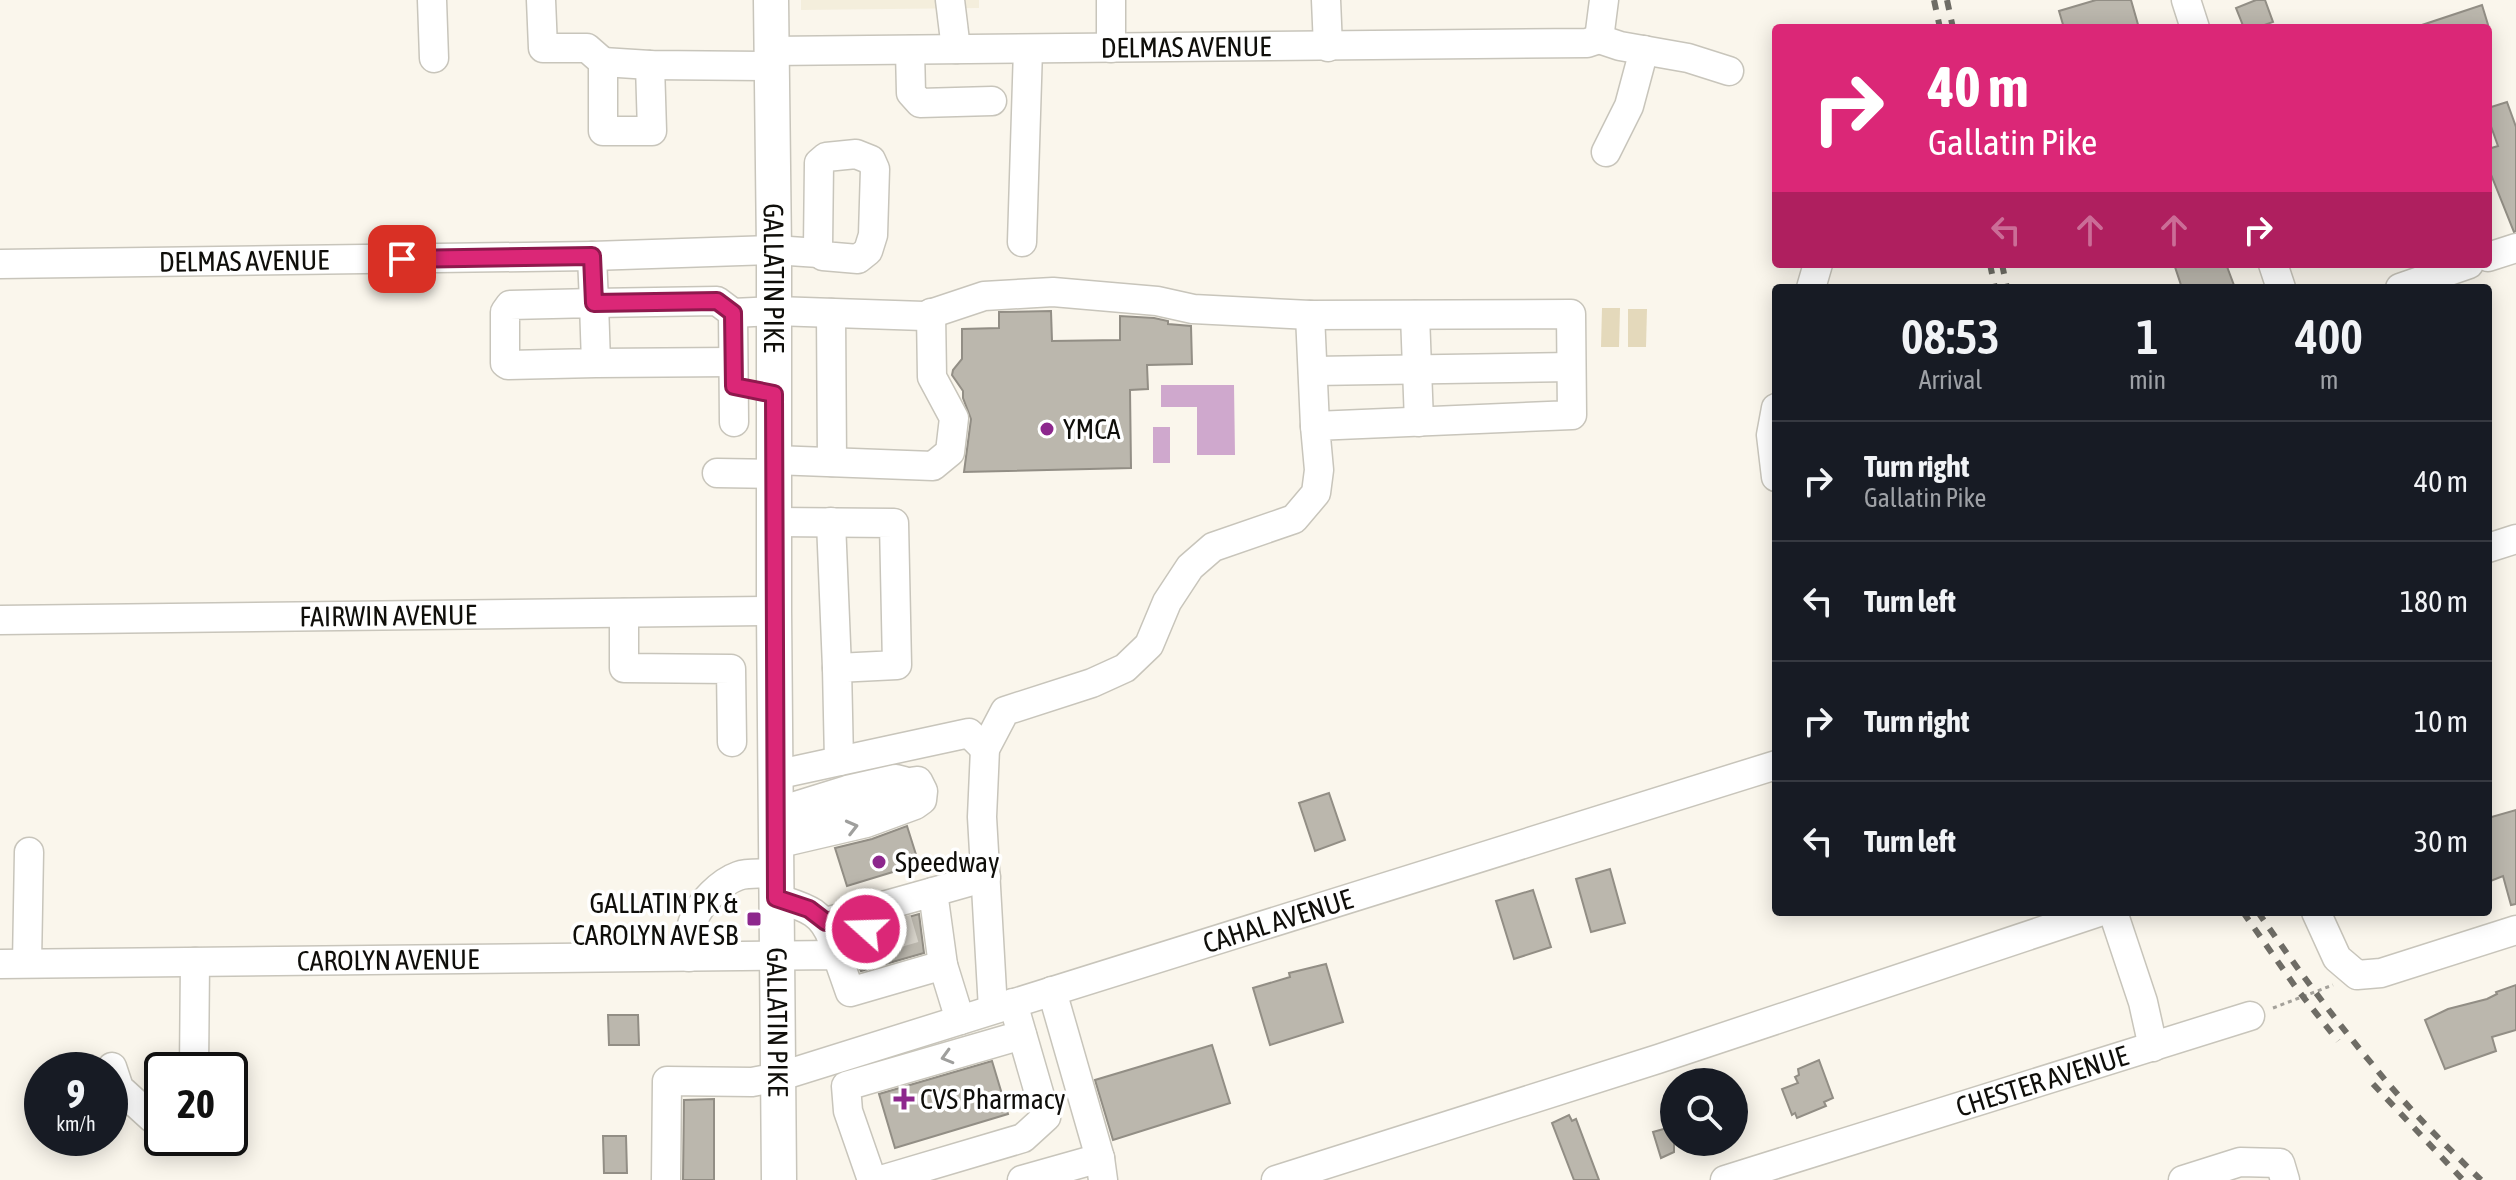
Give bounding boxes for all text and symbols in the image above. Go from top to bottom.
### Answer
street label: DELMAS AVENUE [1101,30,1271,64]
text: 40 m [1928,55,2029,119]
icon: right [1796,56,1900,160]
text: Gallatin Pike [1928,121,2097,163]
street label: GALLATIN PIKE [757,203,790,353]
icon: left [1984,208,2028,252]
icon: ahead [2068,208,2112,252]
icon: ahead [2152,208,2196,252]
icon: right [2236,208,2280,252]
pin [368,225,436,293]
icon: arrive [380,237,424,281]
street label: DELMAS AVENUE [159,244,329,278]
text: 08:53 [1901,309,2000,364]
text: 1 [2136,309,2159,364]
text: 400 [2295,309,2363,364]
text: Arrival [1919,365,1982,395]
text: min [2129,365,2166,395]
text: m [2320,365,2338,395]
place label: YMCA [1063,413,1121,445]
marker: YMCA [1038,420,1056,438]
text: Turn right [1864,449,1970,483]
icon: right [1796,459,1840,503]
text: 40 m [2414,464,2468,498]
text: Gallatin Pike [1864,483,1986,513]
icon: left [1796,579,1840,623]
text: Turn left [1864,584,1956,618]
text: 180 m [2400,584,2468,618]
street label: FAIRWIN AVENUE [299,598,477,633]
icon: right [1796,699,1840,743]
text: Turn right [1864,704,1970,738]
text: 10 m [2414,704,2468,738]
one-way arrow [845,819,858,836]
icon: left [1796,819,1840,863]
text: Turn left [1864,824,1956,858]
text: 30 m [2414,824,2468,858]
place label: Speedway [895,846,999,878]
marker: Speedway [870,853,888,871]
street label: CAHAL AVENUE [1199,882,1356,959]
place label: GALLATIN PK & CAROLYN AVE SB [572,887,738,951]
position arrow [824,887,908,971]
marker: GALLATIN PK & CAROLYN AVE SB [745,910,763,928]
street label: CAROLYN AVENUE [297,943,479,977]
street label: GALLATIN PIKE [761,947,794,1097]
street label: CHESTER AVENUE [1952,1039,2132,1123]
one-way arrow [941,1048,955,1064]
speed limit sign: 20 [144,1052,248,1156]
map controls [1660,1068,1748,1156]
button: search [1660,1068,1748,1156]
text: 9 [67,1071,85,1116]
place label: CVS Pharmacy [920,1083,1066,1115]
marker: CVS Pharmacy [895,1090,913,1108]
text: km/h [56,1112,96,1135]

